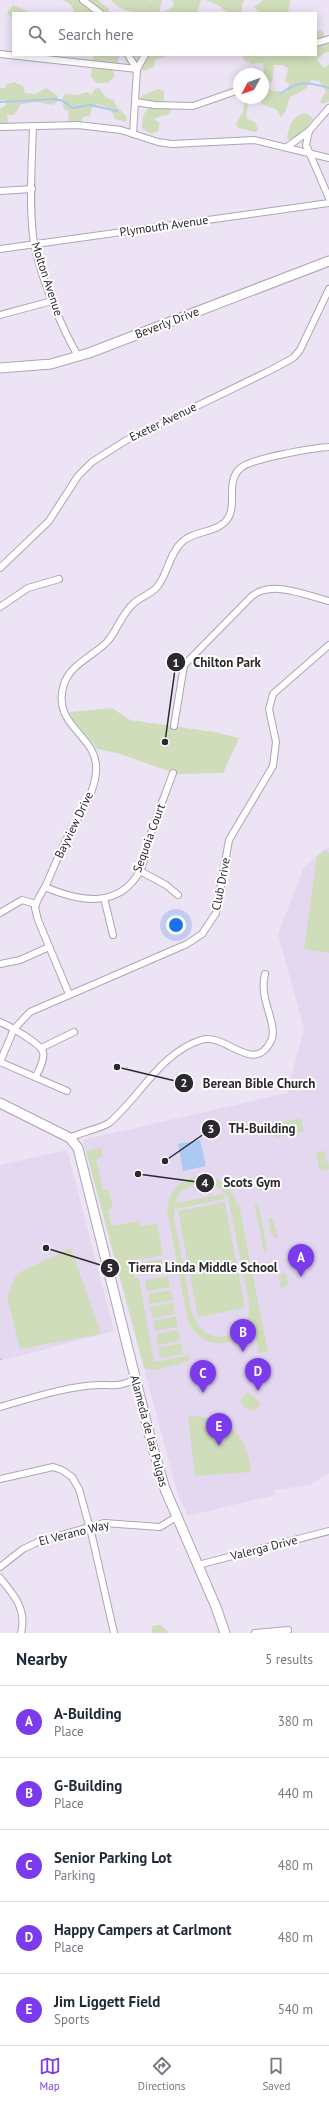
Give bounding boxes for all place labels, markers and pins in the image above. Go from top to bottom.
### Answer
callout: Chilton Park [166,650,269,675]
callout: Berean Bible Church [174,1071,323,1096]
callout: TH-Building [201,1116,304,1141]
callout: Scots Gym [195,1170,289,1195]
pin: A [288,1244,314,1277]
callout: Tierra Linda Middle School [100,1255,285,1280]
pin: B [230,1319,256,1352]
pin: D [245,1358,271,1391]
pin: C [190,1360,216,1393]
pin: E [206,1413,232,1446]

